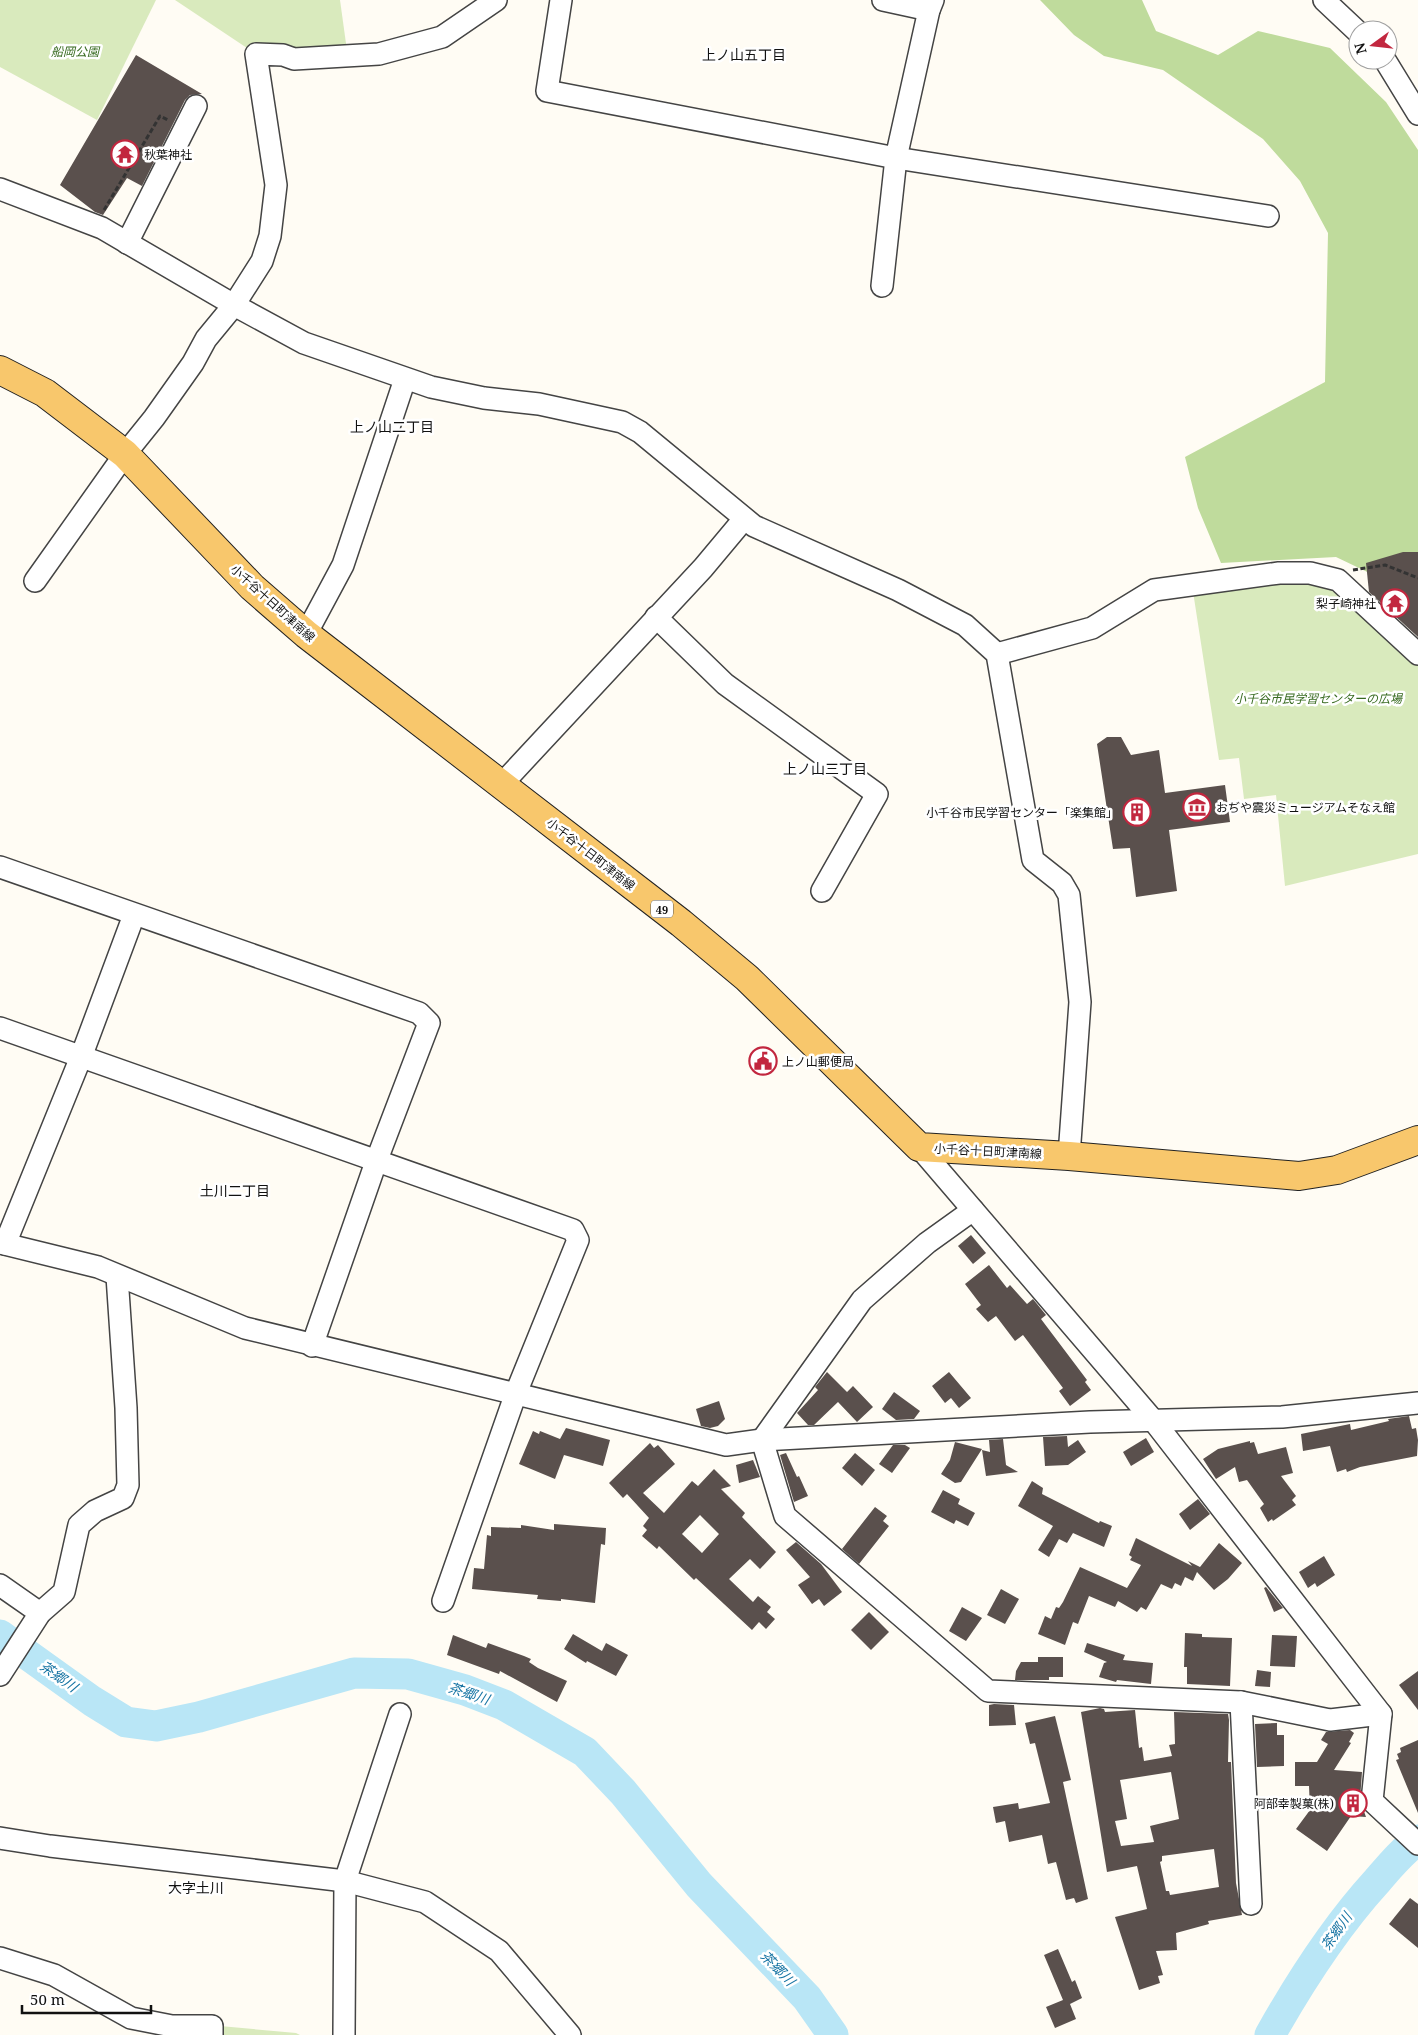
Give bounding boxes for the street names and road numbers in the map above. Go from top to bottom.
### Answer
street label: 小千谷十日町津南線 [227,561,319,645]
street label: 小千谷十日町津南線 [543,814,639,894]
road number: 49 [651,901,673,918]
street label: 小千谷十日町津南線 [934,1140,1042,1162]

